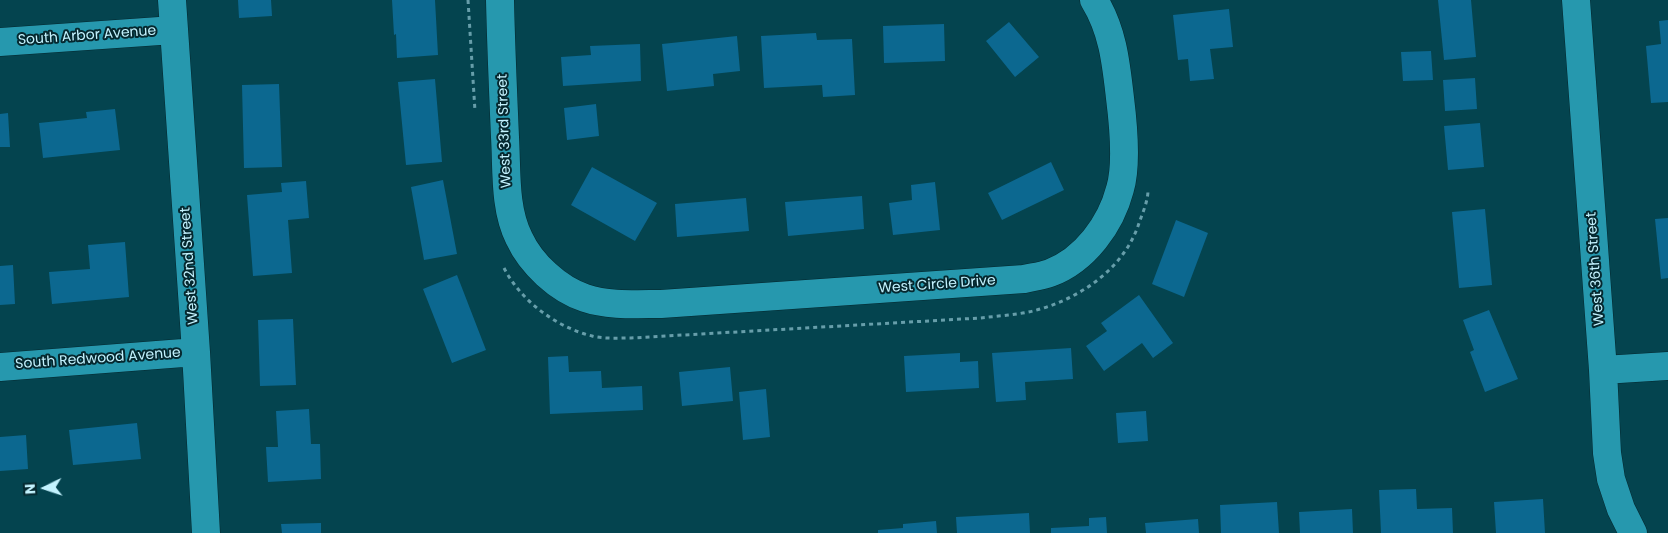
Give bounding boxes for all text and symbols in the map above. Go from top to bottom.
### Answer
street label: South Arbor Avenue [17,23,157,49]
street label: West 33rd Street [495,74,515,188]
street label: West 32nd Street [178,207,202,325]
street label: West 36th Street [1584,211,1608,327]
street label: West Circle Drive [878,273,996,297]
street label: South Redwood Avenue [15,345,181,373]
north arrow [20,463,70,513]
text: N [20,483,40,495]

